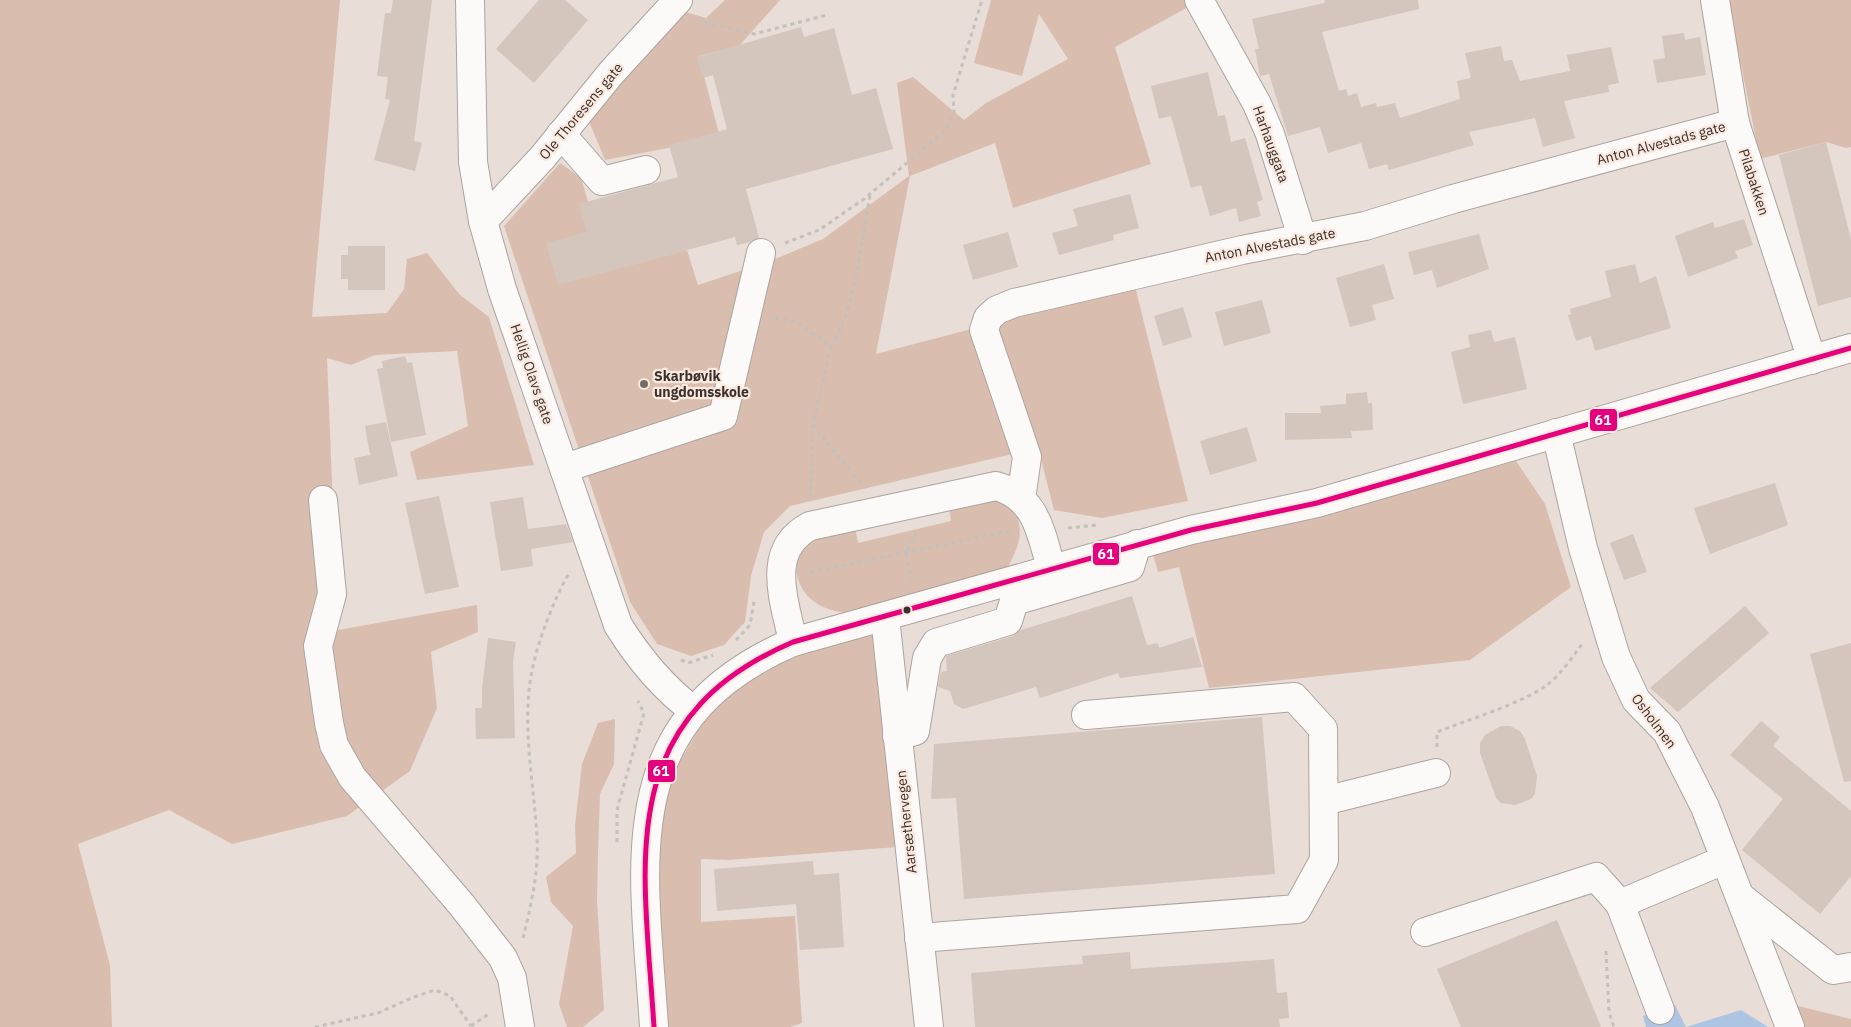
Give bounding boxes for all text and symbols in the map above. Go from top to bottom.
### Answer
street label: Ole Thoresens gate [535,59,627,163]
street label: Harhauggata [1249,103,1293,185]
street label: Anton Alvestads gate [1595,117,1728,169]
street label: Pilabakken [1735,146,1773,218]
street label: Anton Alvestads gate [1203,223,1337,266]
street label: Hellig Olavs gate [506,322,558,427]
place label: Skarbøvik ungdomsskole [654,367,749,401]
marker: Skarbøvik ungdomsskole [638,378,650,390]
line badge: 61 [1589,408,1618,432]
text: 61 [1595,411,1612,429]
line badge: 61 [1092,542,1120,566]
text: 61 [1098,545,1115,563]
unlabelled marker [902,605,912,615]
street label: Osholmen [1627,690,1681,752]
line badge: 61 [647,759,676,783]
text: 61 [653,762,670,780]
street label: Aarsæthervegen [892,769,920,875]

